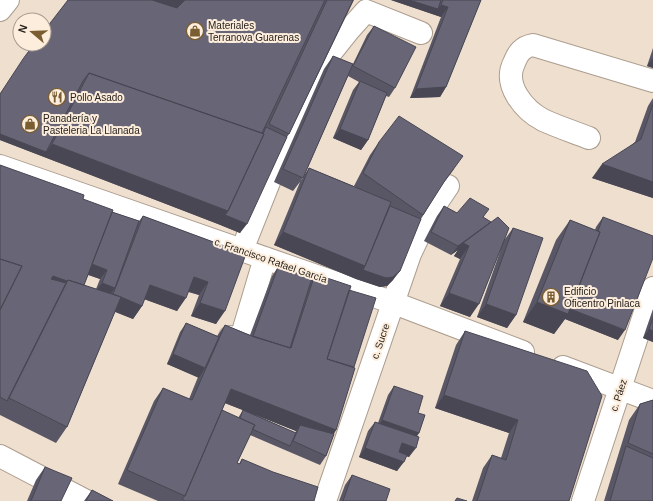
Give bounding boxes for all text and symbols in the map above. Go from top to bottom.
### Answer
north arrow [12,12,52,52]
place label: Materiales Terranova Guarenas [208,20,299,43]
shop icon: Materiales Terranova Guarenas [185,21,205,41]
text: N [16,23,30,34]
restaurant icon: Pollo Asado [47,87,67,107]
place label: Pollo Asado [70,92,123,103]
place label: Panadería y Pasteleria La Llanada [43,113,140,136]
shop icon: Panadería y Pasteleria La Llanada [20,114,40,134]
street label: c. Francisco Rafael García [213,236,329,285]
place label: Edificio Oficentro Pinlaca [564,286,641,309]
building icon: Edificio Oficentro Pinlaca [541,287,561,307]
street label: c. Sucre [369,322,392,360]
street label: c. Páez [608,378,629,413]

